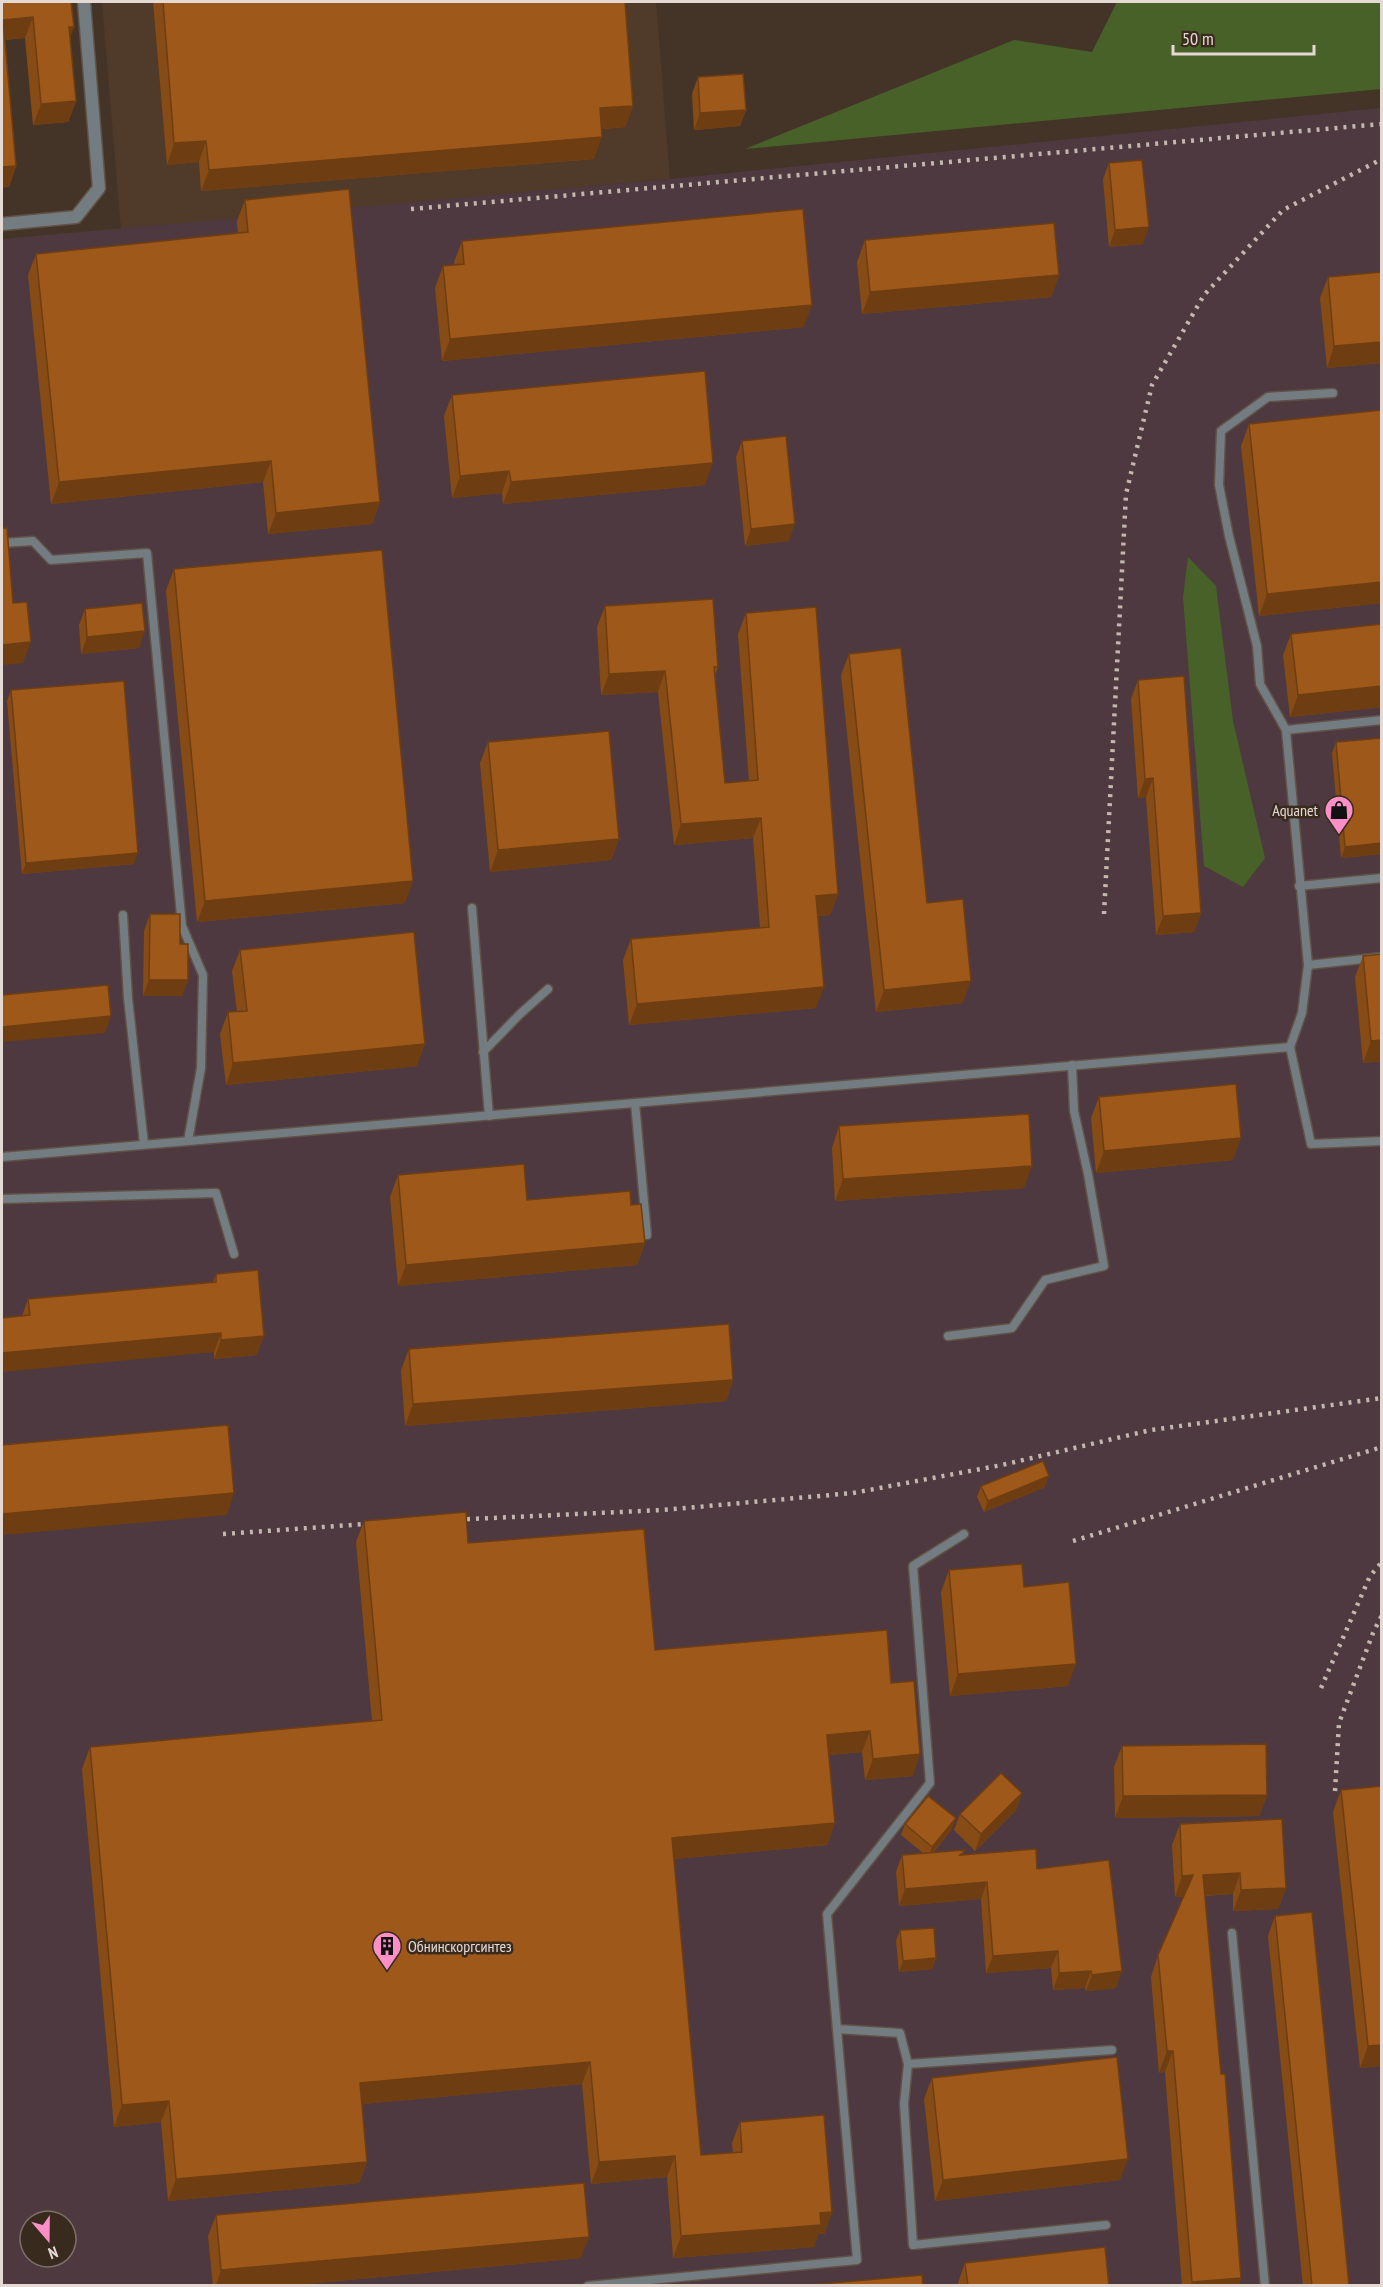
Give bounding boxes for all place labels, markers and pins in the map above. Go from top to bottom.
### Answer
shop icon: Aquanet [1323,794,1355,836]
place label: Aquanet [1272,800,1319,820]
building icon: Обнинскоргсинтез [371,1930,403,1972]
place label: Обнинскоргсинтез [408,1936,512,1956]

